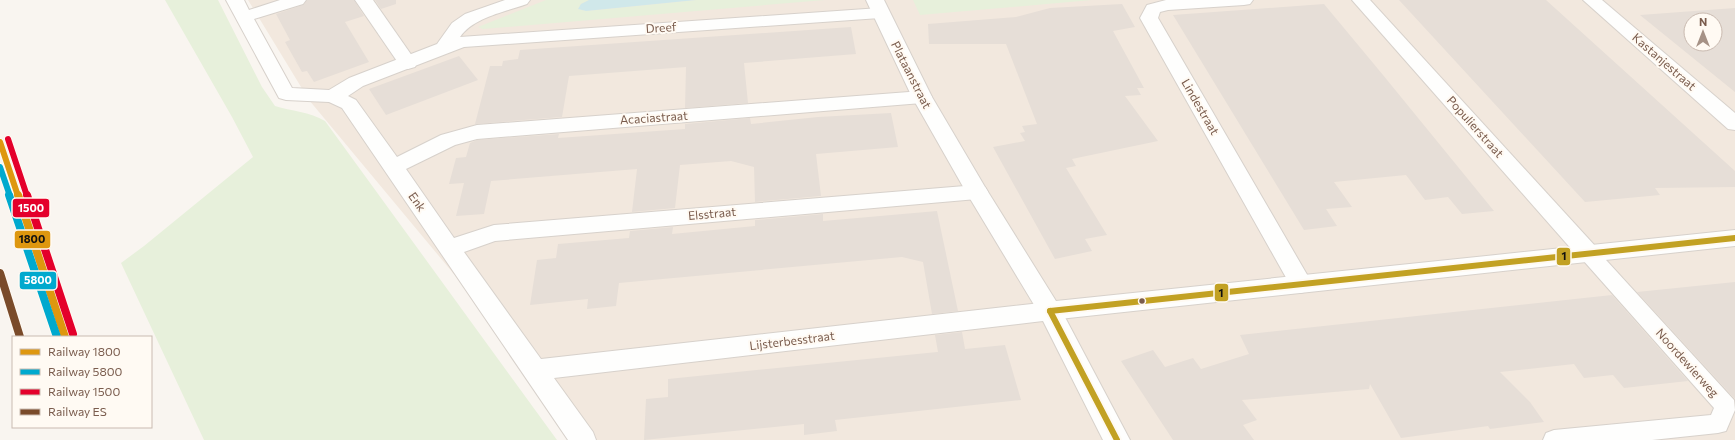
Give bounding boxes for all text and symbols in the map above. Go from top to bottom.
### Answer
north arrow [1683,12,1723,52]
text: N [1699,15,1707,28]
street label: Dreef [645,19,677,35]
street label: Kastanjestraat [1630,30,1699,93]
street label: Plataanstraat [889,39,935,111]
street label: Lindestraat [1179,76,1223,137]
street label: Populierstraat [1444,93,1507,160]
street label: Acaciastraat [620,108,688,126]
street label: Enk [406,189,430,214]
line badge: 1500 [12,198,50,218]
text: 1500 [18,201,44,214]
street label: Elsstraat [687,204,737,222]
line badge: 1800 [14,230,51,249]
text: 1800 [19,232,45,245]
line badge: 1 [1556,247,1571,266]
text: 1 [1562,249,1567,262]
line badge: 5800 [19,271,57,290]
text: 5800 [24,273,52,286]
line badge: 1 [1214,283,1229,302]
text: 1 [1219,286,1224,299]
unlabelled marker [1137,296,1147,306]
street label: Noordewierweg [1653,325,1722,400]
street label: Lijsterbesstraat [748,328,835,352]
legend [12,336,152,428]
text: Railway 1800 [48,344,121,358]
text: Railway 5800 [48,364,123,378]
text: Railway 1500 [48,384,120,398]
text: Railway ES [48,404,107,418]

